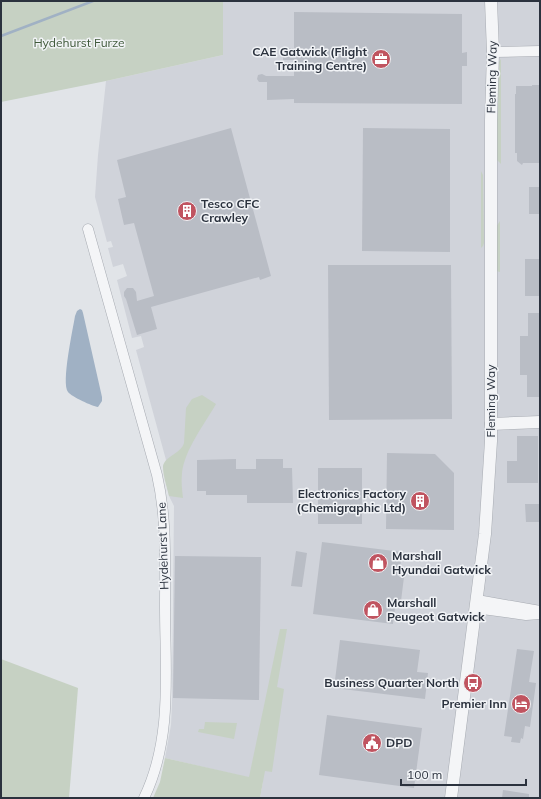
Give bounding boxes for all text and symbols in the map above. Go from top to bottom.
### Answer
park label: Hydehurst Furze [33,35,125,50]
street label: Fleming Way [483,40,500,114]
place label: CAE Gatwick (Flight Training Centre) [252,44,367,73]
office icon: CAE Gatwick (Flight Training Centre) [370,48,392,70]
place label: Tesco CFC Crawley [201,196,260,225]
building icon: Tesco CFC Crawley [176,200,198,222]
street label: Fleming Way [483,364,498,438]
place label: Electronics Factory (Chemigraphic Ltd) [297,486,406,515]
building icon: Electronics Factory (Chemigraphic Ltd) [409,490,431,512]
street label: Hydehurst Lane [153,502,172,590]
place label: Marshall Hyundai Gatwick [392,548,491,577]
shop icon: Marshall Hyundai Gatwick [367,552,389,574]
place label: Marshall Peugeot Gatwick [387,595,485,624]
shop icon: Marshall Peugeot Gatwick [362,599,384,621]
bus stop icon: Business Quarter North [462,672,484,694]
place label: Business Quarter North [324,675,459,690]
hotel icon: Premier Inn [510,693,532,715]
place label: Premier Inn [442,696,507,711]
public building icon: DPD [361,732,383,754]
place label: DPD [386,735,412,750]
scale bar [401,761,526,787]
text: 100 m [407,767,442,782]

